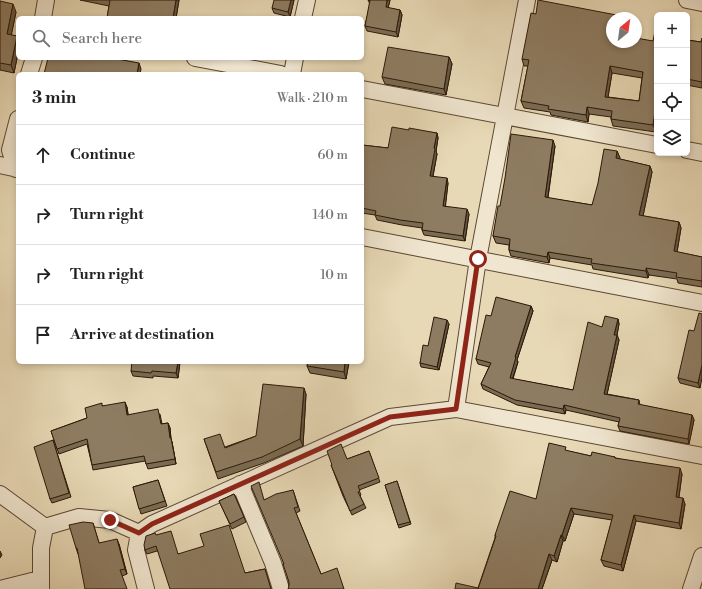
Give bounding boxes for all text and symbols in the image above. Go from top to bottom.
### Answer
north arrow [606,12,642,48]
map controls [654,12,690,156]
button: + [654,12,690,48]
search box [16,16,364,60]
icon: search [30,27,52,49]
text: Search here [62,29,142,48]
button: − [654,48,690,84]
button: locate [654,84,690,120]
text: 3 min [32,87,76,109]
text: Walk · 210 m [277,90,348,106]
button: layers [654,120,690,156]
icon: ahead [32,144,54,166]
text: Continue [70,145,135,164]
text: 60 m [317,147,348,163]
icon: right [32,204,54,226]
text: Turn right [70,205,144,224]
text: 140 m [312,207,348,223]
route start [469,250,487,268]
icon: right [32,264,54,286]
text: Turn right [70,265,144,284]
text: 10 m [320,267,348,283]
icon: arrive [32,324,54,346]
text: Arrive at destination [70,325,214,344]
route end [101,511,119,529]

